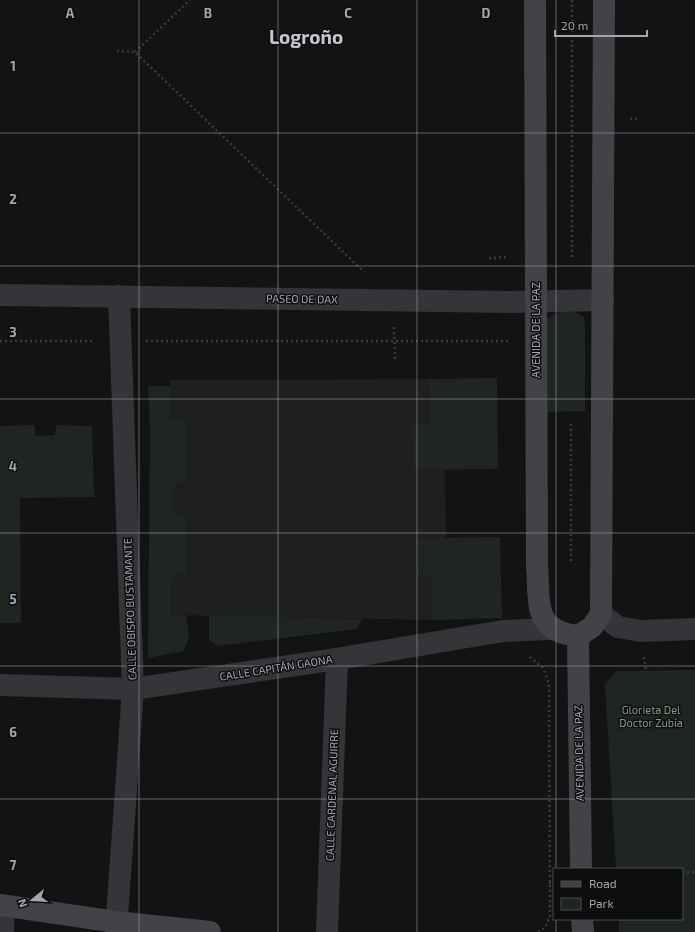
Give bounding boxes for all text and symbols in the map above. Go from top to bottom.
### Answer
text: A [66,5,75,21]
text: B [204,5,212,21]
text: C [344,5,352,21]
text: D [482,5,491,21]
scale bar [555,12,647,38]
text: 20 m [561,18,588,32]
district label: Logroño [269,25,343,48]
text: 1 [10,58,16,74]
text: 2 [9,191,17,207]
street label: AVENIDA DE LA PAZ [529,282,542,378]
street label: PASEO DE DAX [266,291,338,306]
text: 3 [9,324,17,340]
text: 4 [9,458,17,474]
street label: CALLE OBISPO BUSTAMANTE [121,538,138,680]
text: 5 [9,591,17,607]
street label: CALLE CAPITÁN GAONA [219,652,333,683]
park label: Glorieta Del Doctor Zubía [619,703,683,729]
street label: AVENIDA DE LA PAZ [571,705,586,801]
text: 6 [9,724,17,740]
street label: CALLE CARDENAL AGUIRRE [323,729,340,861]
text: 7 [10,857,17,873]
legend [553,868,683,920]
text: Road [589,876,617,890]
north arrow [12,880,52,920]
text: Park [589,896,614,910]
text: N [15,897,29,909]

